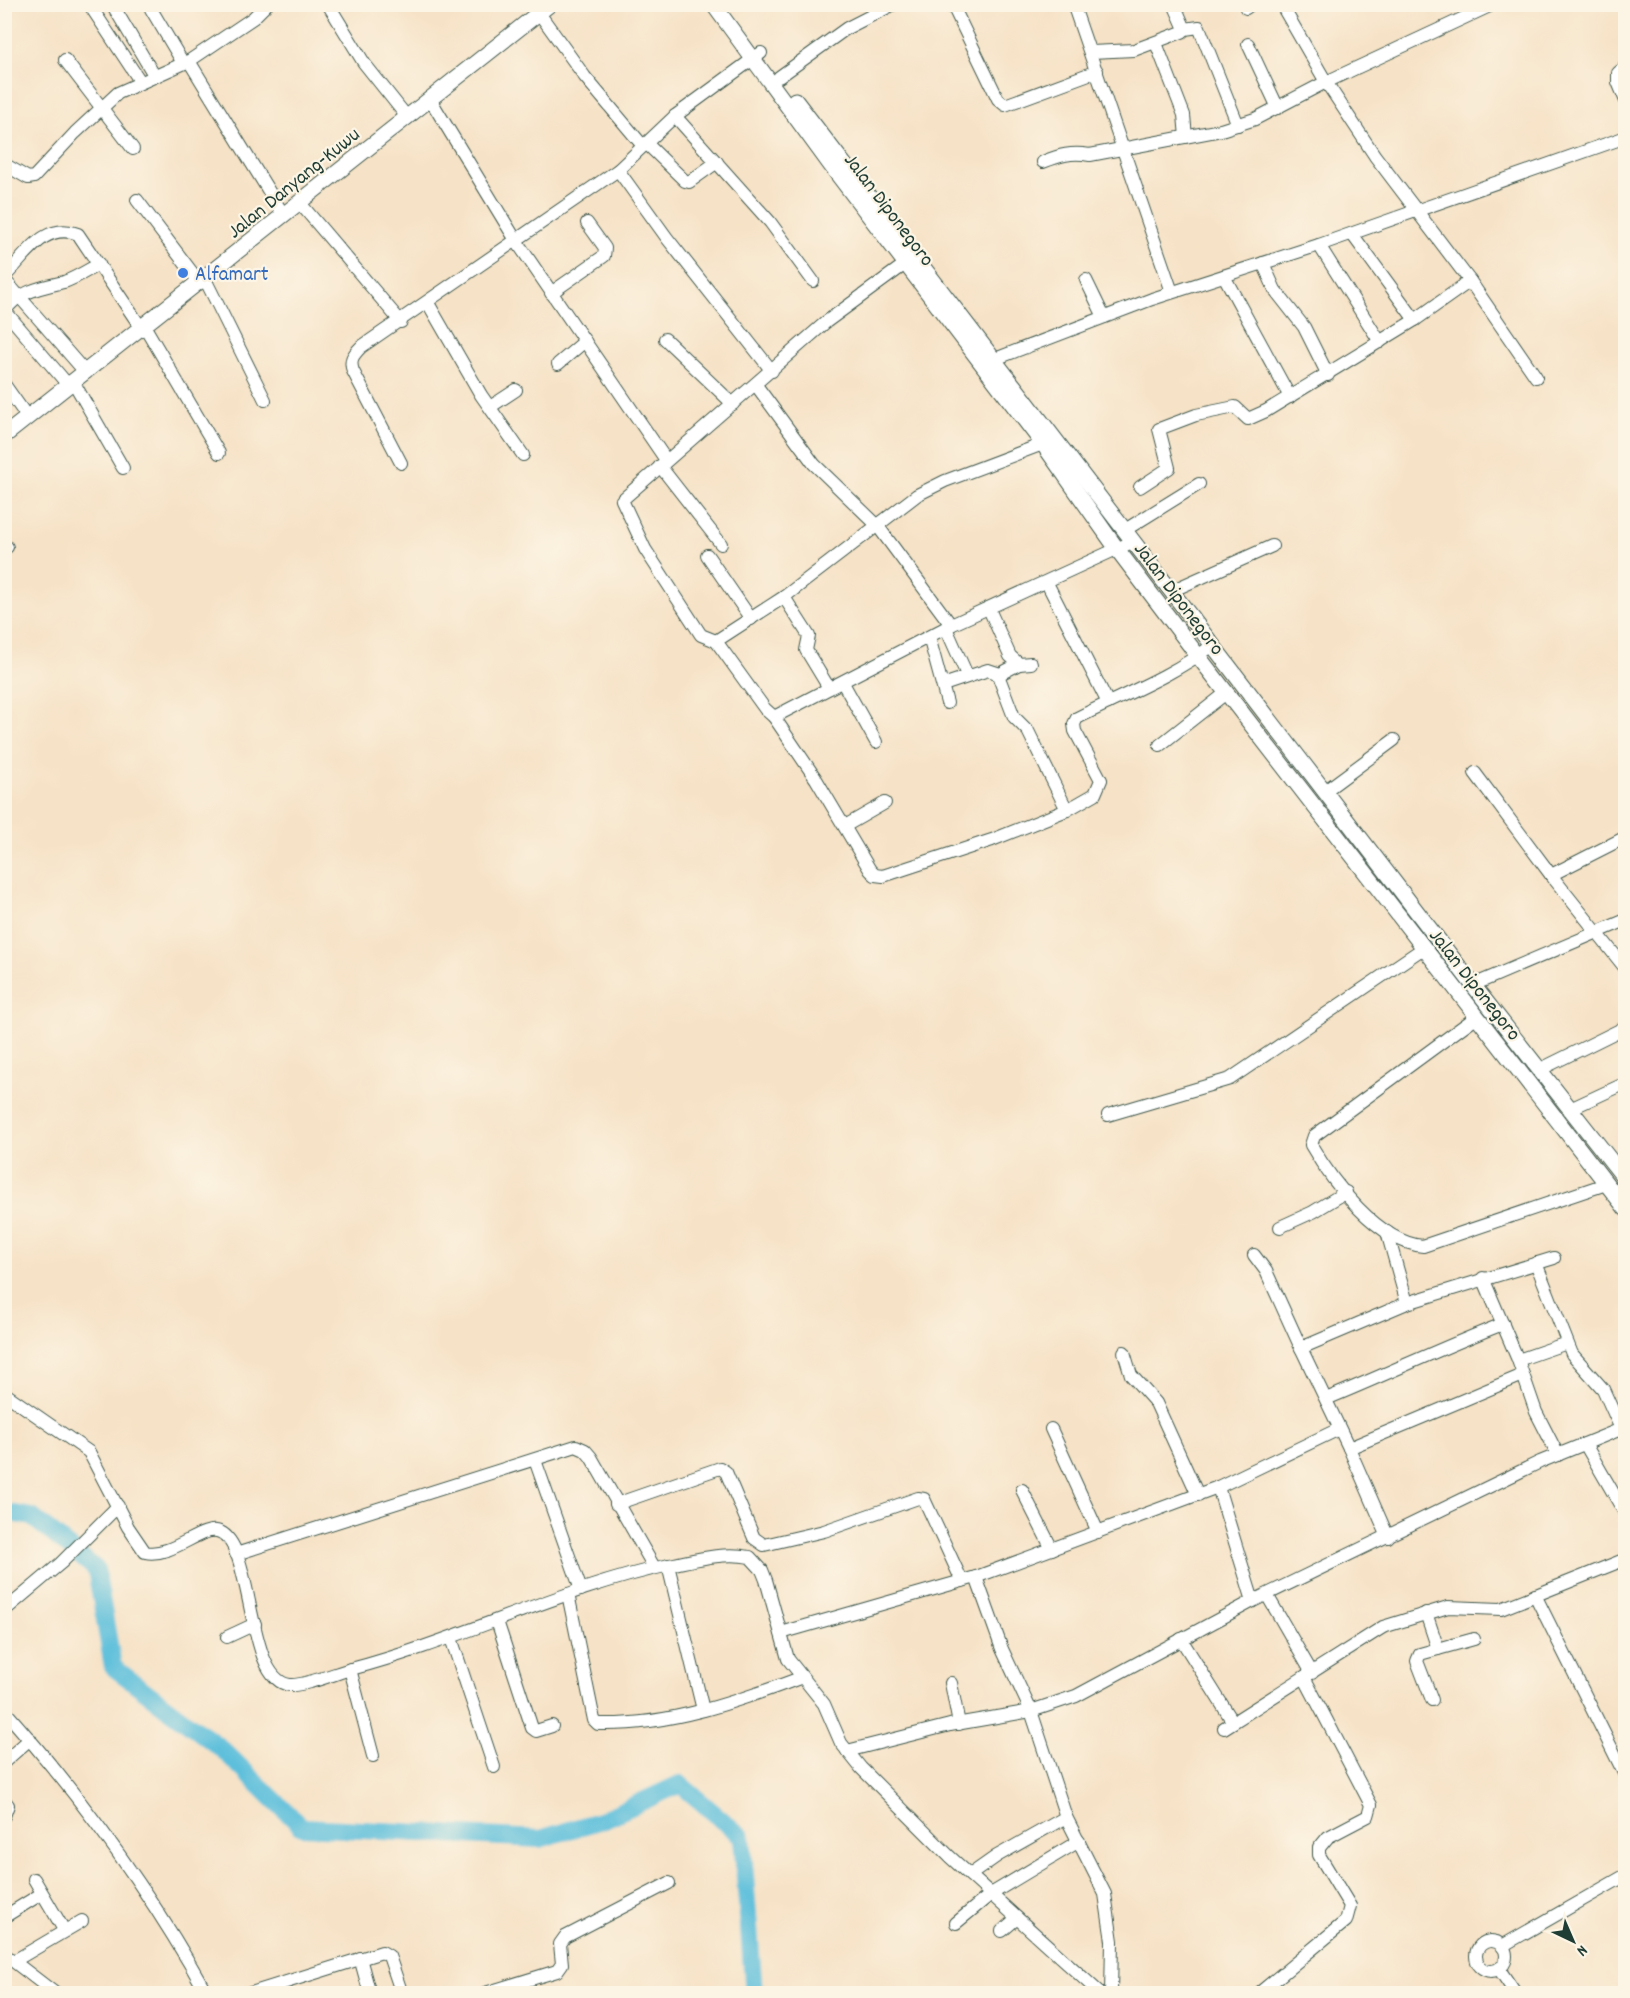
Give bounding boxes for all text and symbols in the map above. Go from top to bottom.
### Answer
street label: Jalan Danyang-Kuwu [222,121,368,247]
street label: Jalan Diponegoro [835,148,940,274]
place label: Alfamart [195,261,269,291]
marker: Alfamart [176,266,190,280]
street label: Jalan Diponegoro [1125,537,1230,663]
street label: Jalan Diponegoro [1420,923,1527,1048]
north arrow [1543,1911,1603,1971]
text: N [1571,1939,1593,1961]

